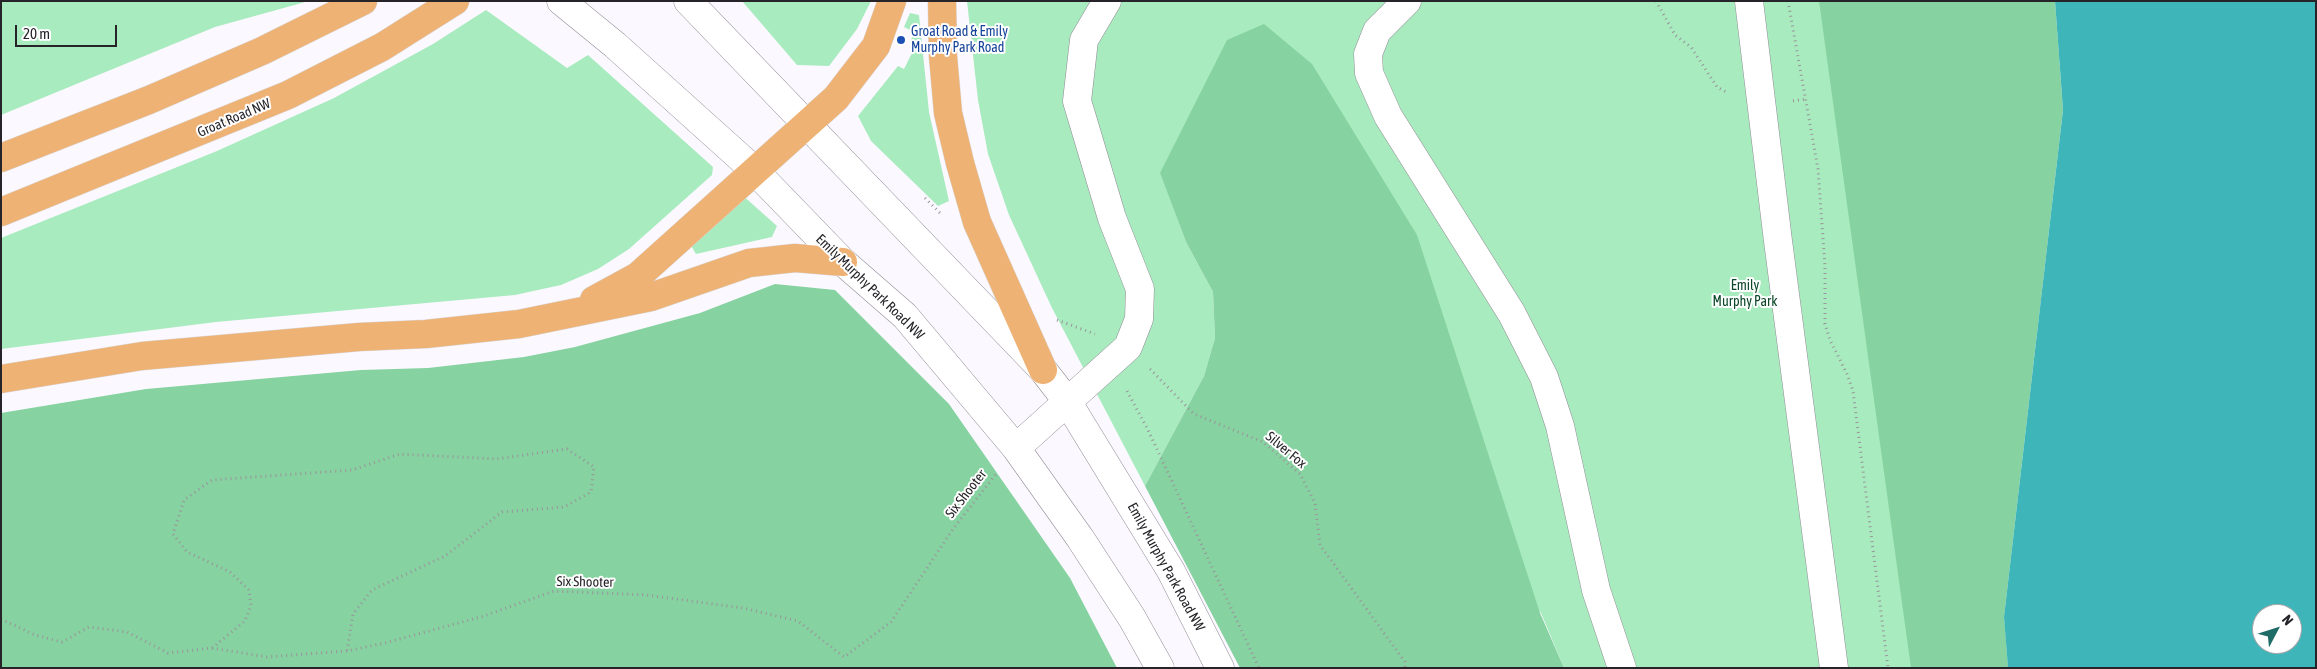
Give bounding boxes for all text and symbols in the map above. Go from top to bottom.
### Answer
scale bar [18,15,120,47]
place label: Groat Road & Emily Murphy Park Road [911,24,1008,56]
text: 20 m [23,25,50,42]
marker: Groat Road & Emily Murphy Park Road [895,34,907,46]
street label: Groat Road NW [195,95,273,141]
street label: Emily Murphy Park Road NW [812,231,928,343]
park label: Emily Murphy Park [1713,278,1777,310]
street label: Silver Fox [1262,428,1310,472]
street label: Six Shooter [942,466,990,522]
street label: Emily Murphy Park Road NW [1124,500,1208,634]
street label: Six Shooter [556,573,614,591]
north arrow [2252,604,2302,654]
text: N [2279,612,2297,628]

